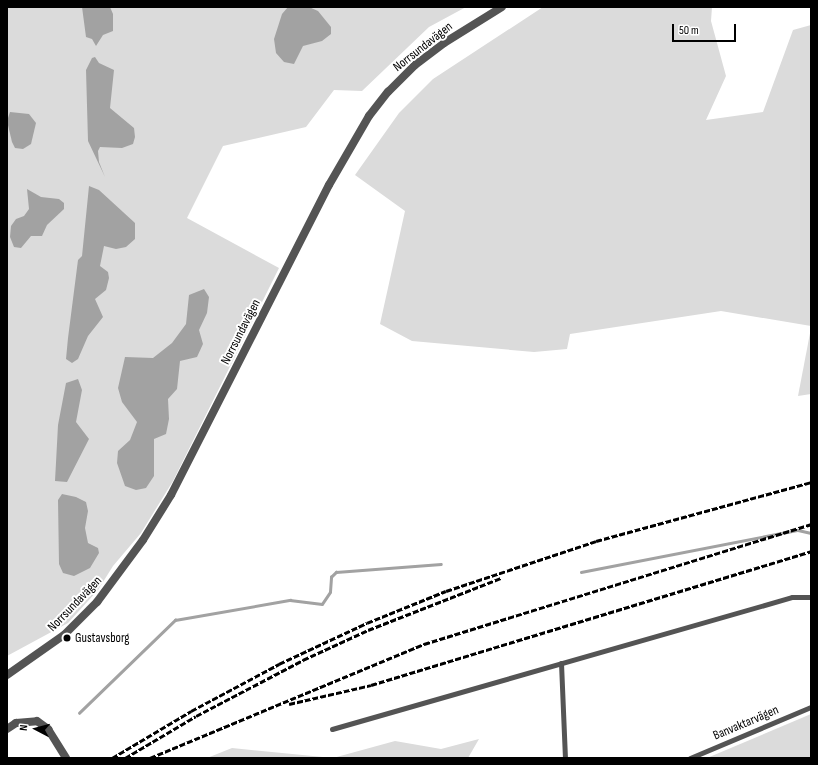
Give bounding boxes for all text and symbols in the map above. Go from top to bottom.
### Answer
scale bar [674,16,738,42]
street label: Norrsundavägen [390,19,456,75]
text: 50 m [679,23,699,38]
street label: Norrsundavägen [218,297,264,367]
street label: Norrsundavägen [45,573,105,635]
place label: Gustavsborg [75,630,129,646]
marker: Gustavsborg [62,633,72,643]
street label: Banvaktarvägen [711,702,781,744]
north arrow [16,709,56,749]
text: N [17,724,30,731]

